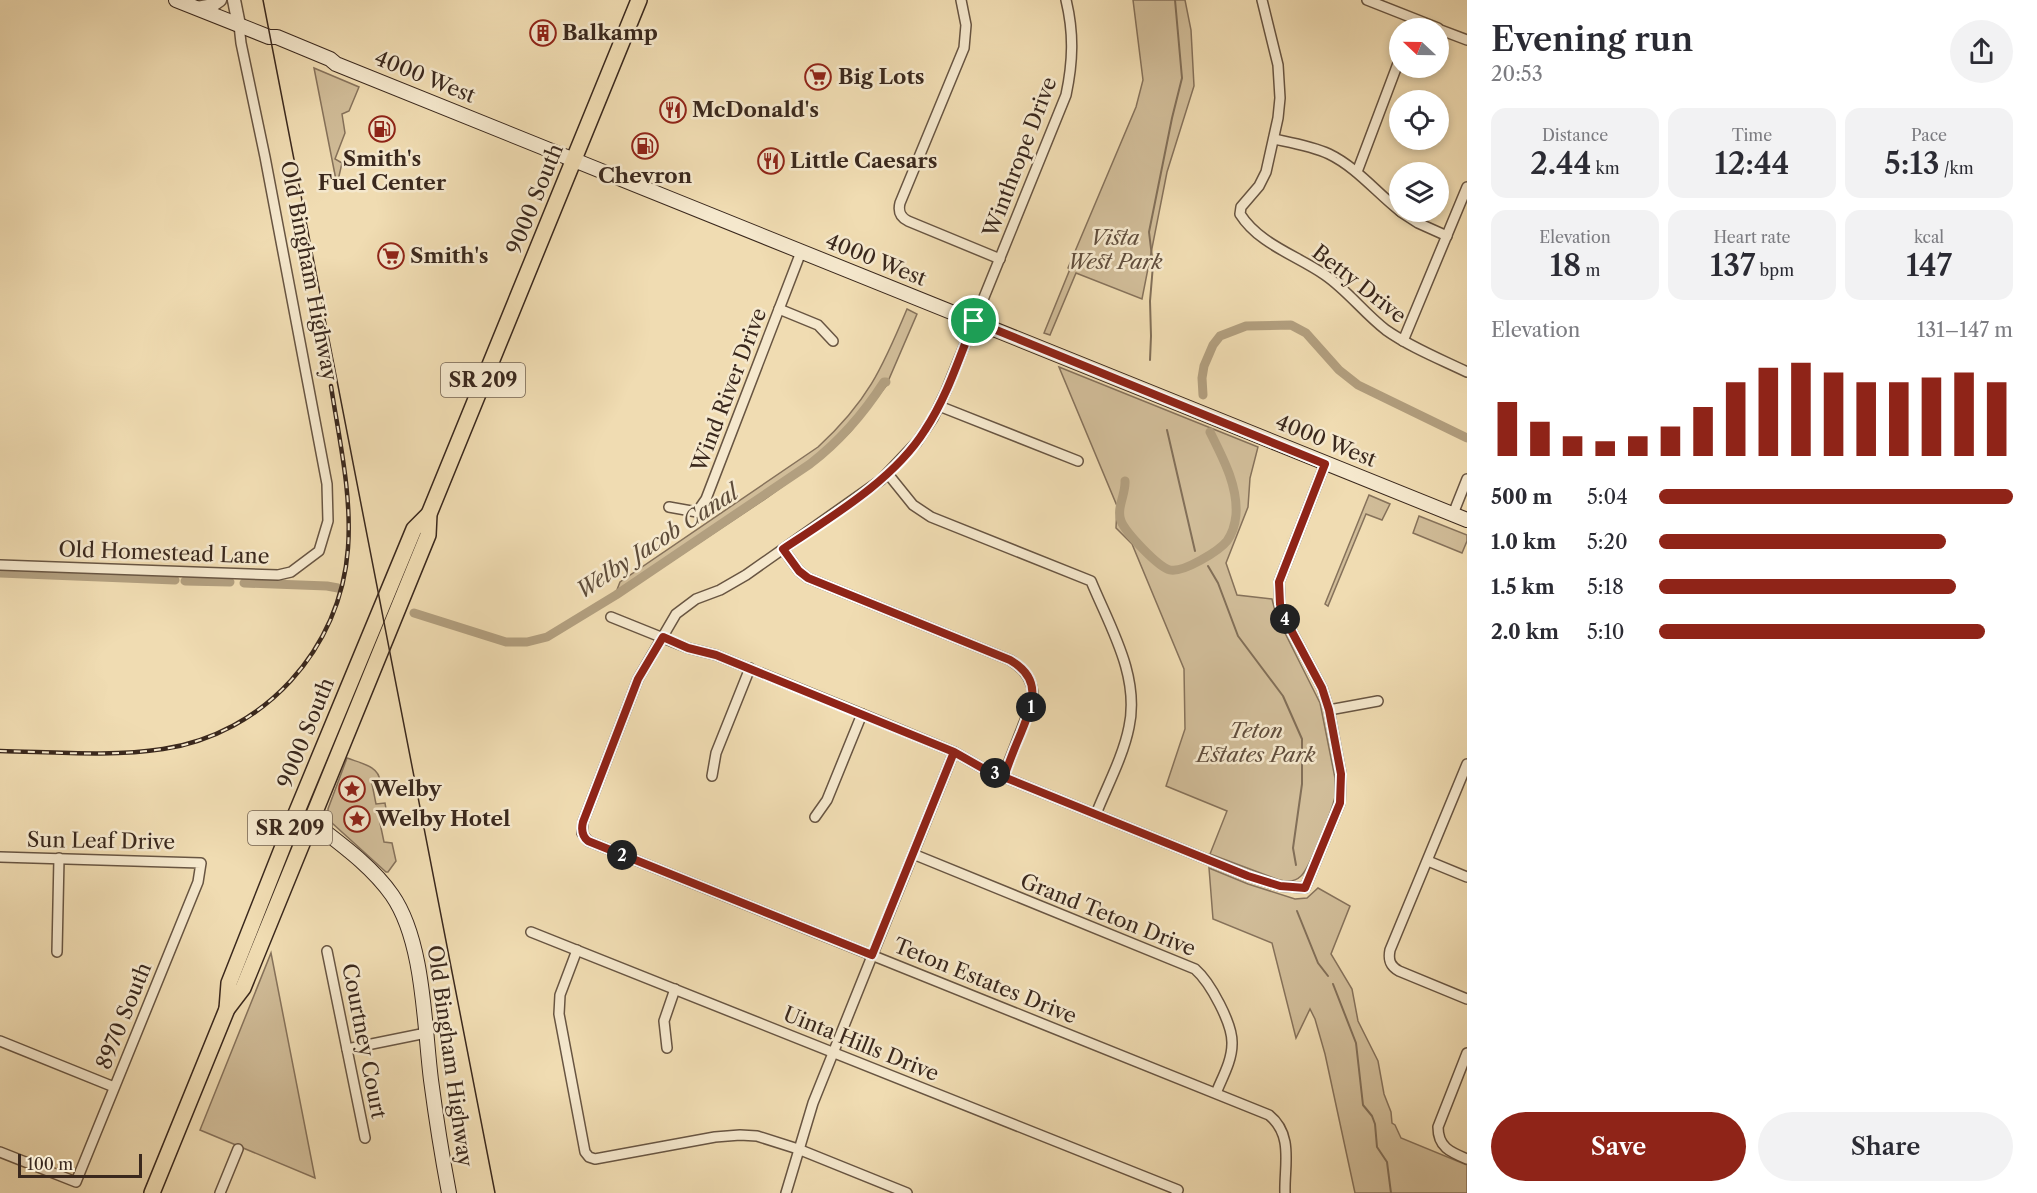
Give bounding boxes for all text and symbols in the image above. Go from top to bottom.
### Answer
building icon: Balkamp [528,18,558,48]
north arrow [1389,18,1449,78]
map controls [1389,18,1449,222]
text: Evening run [1491,19,1693,60]
place label: Balkamp [562,20,658,45]
button: share [1950,20,2013,83]
street label: 4000 West [371,45,480,108]
supermarket icon: Big Lots [803,62,833,92]
text: 20:53 [1491,62,1543,86]
place label: Big Lots [838,64,925,89]
street label: Winthrope Drive [977,73,1062,241]
button: locate [1389,90,1449,150]
restaurant icon: McDonald's [658,95,688,125]
place label: McDonald's [692,97,819,122]
fuel station icon: Smith's Fuel Center [367,114,397,144]
text: Distance [1542,125,1608,145]
text: Time [1732,125,1772,145]
text: Pace [1911,125,1947,145]
fuel station icon: Chevron [630,131,660,161]
street label: 9000 South [501,140,568,258]
text: 2.44 [1530,145,1591,182]
text: 12:44 [1715,145,1789,182]
text: 5:13 [1884,145,1940,182]
place label: Smith's Fuel Center [318,146,447,195]
restaurant icon: Little Caesars [756,146,786,176]
place label: Little Caesars [790,148,938,173]
text: km [1591,158,1620,178]
text: /km [1940,158,1974,178]
street label: Old Bingham Highway [276,159,343,383]
button: layers [1389,162,1449,222]
place label: Chevron [598,163,693,188]
park label: Vista West Park [1067,225,1163,274]
text: Elevation [1539,227,1611,247]
text: Heart rate [1713,227,1791,247]
text: kcal [1914,227,1944,247]
street label: 4000 West [822,228,931,291]
street label: Betty Drive [1307,239,1411,328]
supermarket icon: Smith's [376,241,406,271]
place label: Smith's [410,243,489,268]
text: 18 [1550,247,1581,284]
text: 137 [1710,247,1755,284]
text: 147 [1906,247,1952,284]
text: m [1581,260,1600,280]
text: bpm [1755,260,1794,280]
pin [948,295,999,346]
street label: Wind River Drive [685,304,771,476]
icon: arrive [957,304,990,337]
text: Elevation [1491,318,1580,342]
text: 131–147 m [1917,318,2013,342]
road number: SR 209 [441,363,525,397]
street label: 4000 West [1272,409,1381,472]
water label: Welby Jacob Canal [571,477,746,604]
text: 500 m [1491,485,1552,509]
text: 5:04 [1587,485,1628,509]
text: 1.0 km [1491,530,1556,554]
text: 5:20 [1587,530,1628,554]
street label: Old Homestead Lane [58,536,270,569]
text: 1.5 km [1491,575,1555,599]
text: 5:18 [1587,575,1624,599]
pin: 4 [1270,604,1300,634]
text: 4 [1280,609,1290,629]
text: 2.0 km [1491,620,1559,644]
text: 5:10 [1587,620,1625,644]
street label: 9000 South [272,674,339,792]
pin: 1 [1016,692,1046,722]
text: 1 [1027,697,1035,717]
park label: Teton Estates Park [1194,718,1316,767]
pin: 3 [980,758,1010,788]
text: 3 [990,763,1000,783]
place icon: Welby [337,774,367,804]
place label: Welby [371,776,442,801]
place icon: Welby Hotel [342,804,372,834]
place label: Welby Hotel [375,806,510,831]
road number: SR 209 [248,811,332,845]
street label: Sun Leaf Drive [27,827,175,854]
pin: 2 [607,840,637,870]
text: 2 [617,845,627,865]
street label: Grand Teton Drive [1017,868,1199,961]
street label: Teton Estates Drive [890,932,1080,1029]
street label: Old Bingham Highway [423,943,478,1169]
street label: 8970 South [91,959,156,1073]
street label: Courtney Court [337,961,392,1121]
street label: Uinta Hills Drive [780,1001,943,1086]
button: Save [1491,1112,1746,1181]
button: Share [1758,1112,2013,1181]
scale bar [18,1151,142,1178]
text: 100 m [27,1154,73,1174]

